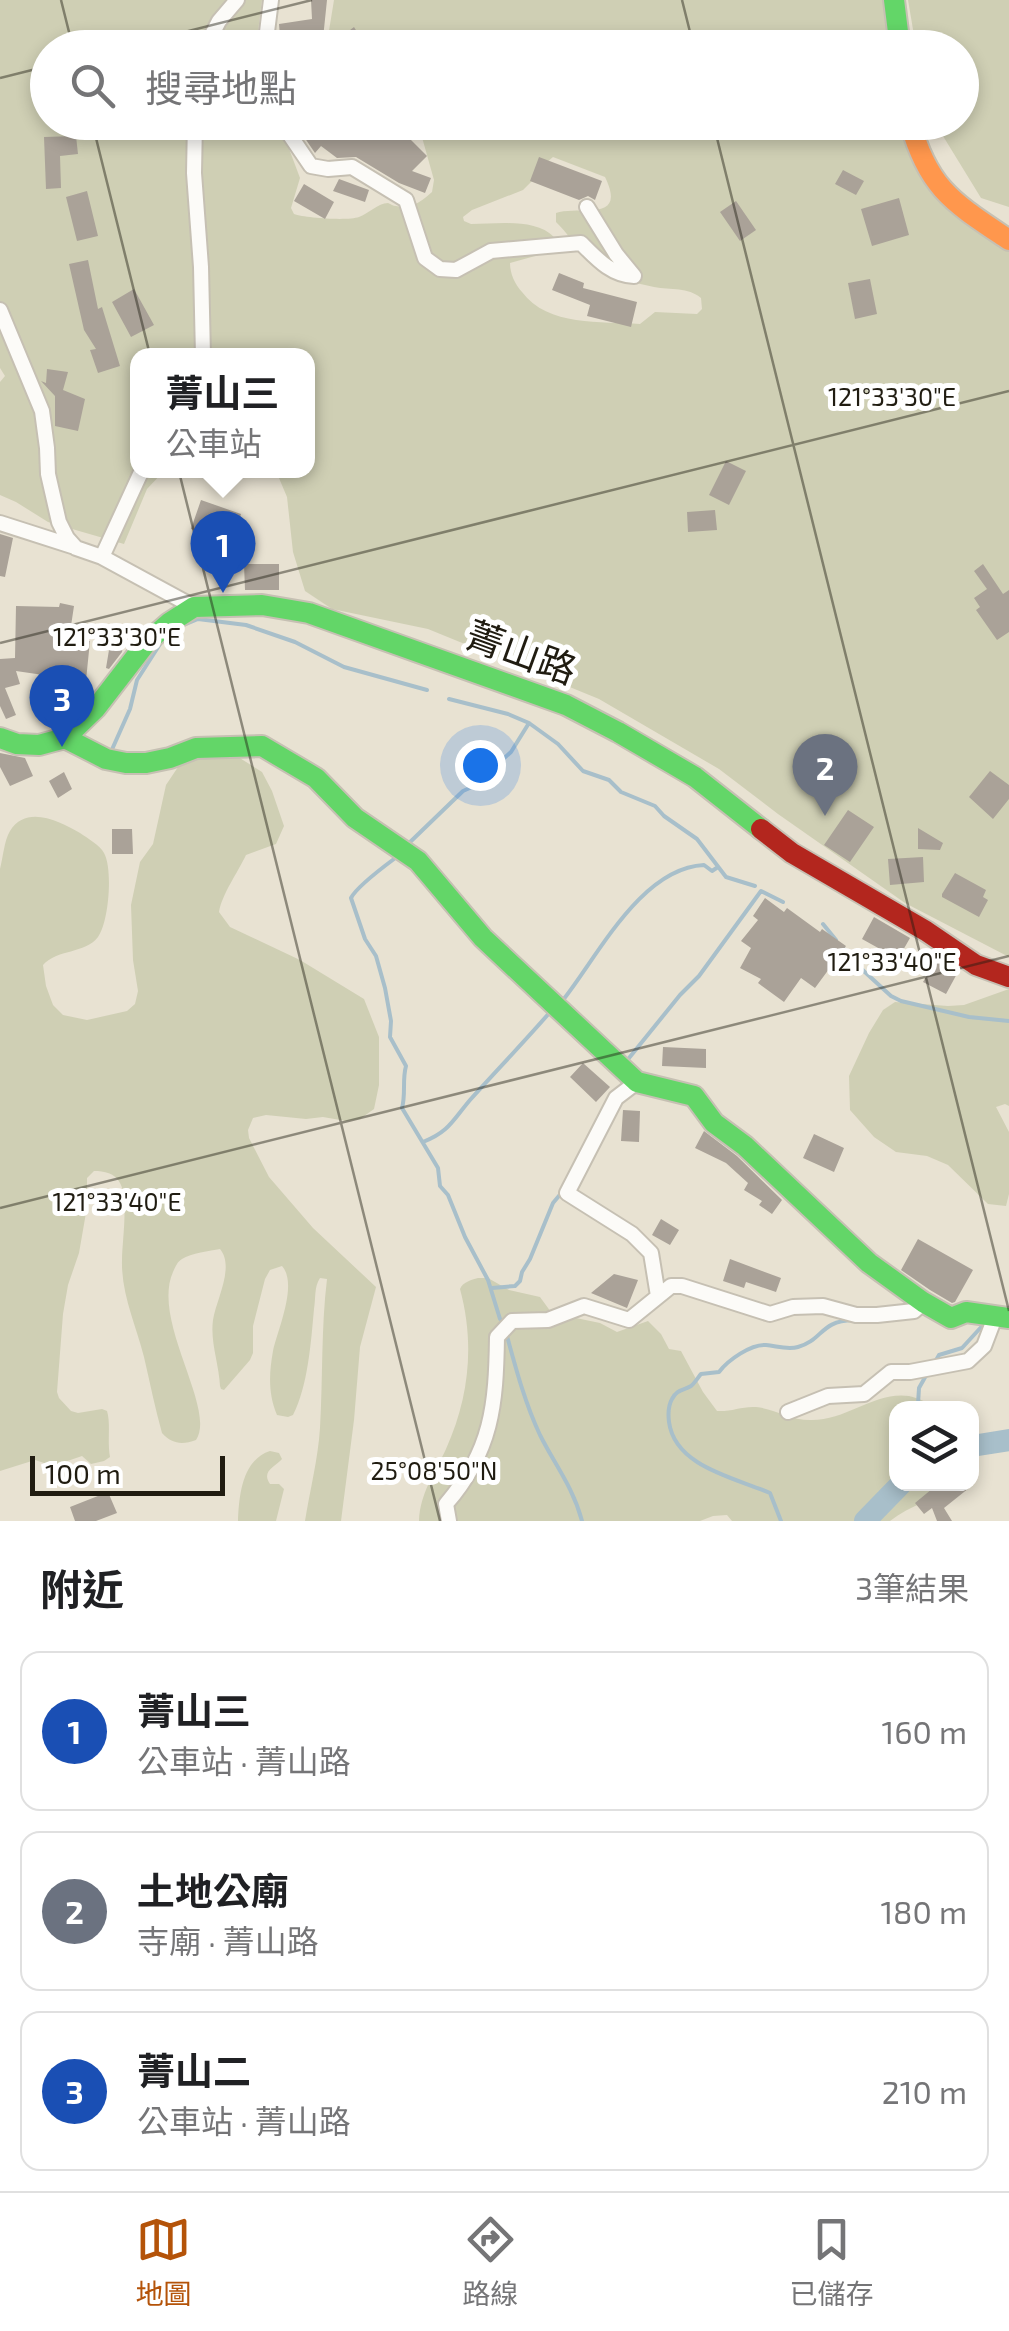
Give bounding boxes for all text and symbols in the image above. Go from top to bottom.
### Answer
search box [30,30,979,140]
icon: search [65,58,120,113]
text: 搜尋地點 [145,64,297,110]
popup [130,348,315,478]
text: 菁山三 [165,369,280,415]
text: 121°33'30"E [828,381,956,411]
text: 公車站 [165,423,262,461]
pin: 1 [190,510,256,593]
street label: 菁山路 [460,610,583,692]
text: 121°33'30"E [53,621,181,651]
pin: 3 [30,664,94,747]
pin: 2 [792,734,858,816]
your location [455,740,506,791]
text: 121°33'40"E [828,946,956,976]
text: 121°33'40"E [53,1186,181,1216]
map controls [889,1401,979,1491]
button: layers [889,1401,979,1491]
scale bar [30,1451,225,1496]
text: 25°08'50"N [371,1455,497,1485]
text: 100 m [45,1456,121,1490]
text: 附近 [40,1563,124,1613]
text: 3筆結果 [855,1568,969,1606]
text: 菁山三 [137,1687,251,1733]
text: 1 [68,1712,81,1750]
text: 160 m [881,1712,967,1750]
text: 公車站 · 菁山路 [137,1741,351,1779]
text: 土地公廟 [137,1867,289,1913]
text: 2 [65,1892,84,1930]
text: 180 m [880,1892,967,1930]
text: 寺廟 · 菁山路 [137,1921,319,1959]
text: 菁山二 [137,2047,251,2093]
text: 3 [65,2072,84,2110]
text: 210 m [882,2072,967,2110]
text: 公車站 · 菁山路 [137,2101,351,2139]
tab: 地圖 [135,2212,192,2312]
tab: 路線 [462,2212,519,2312]
tab: 已儲存 [789,2212,874,2312]

